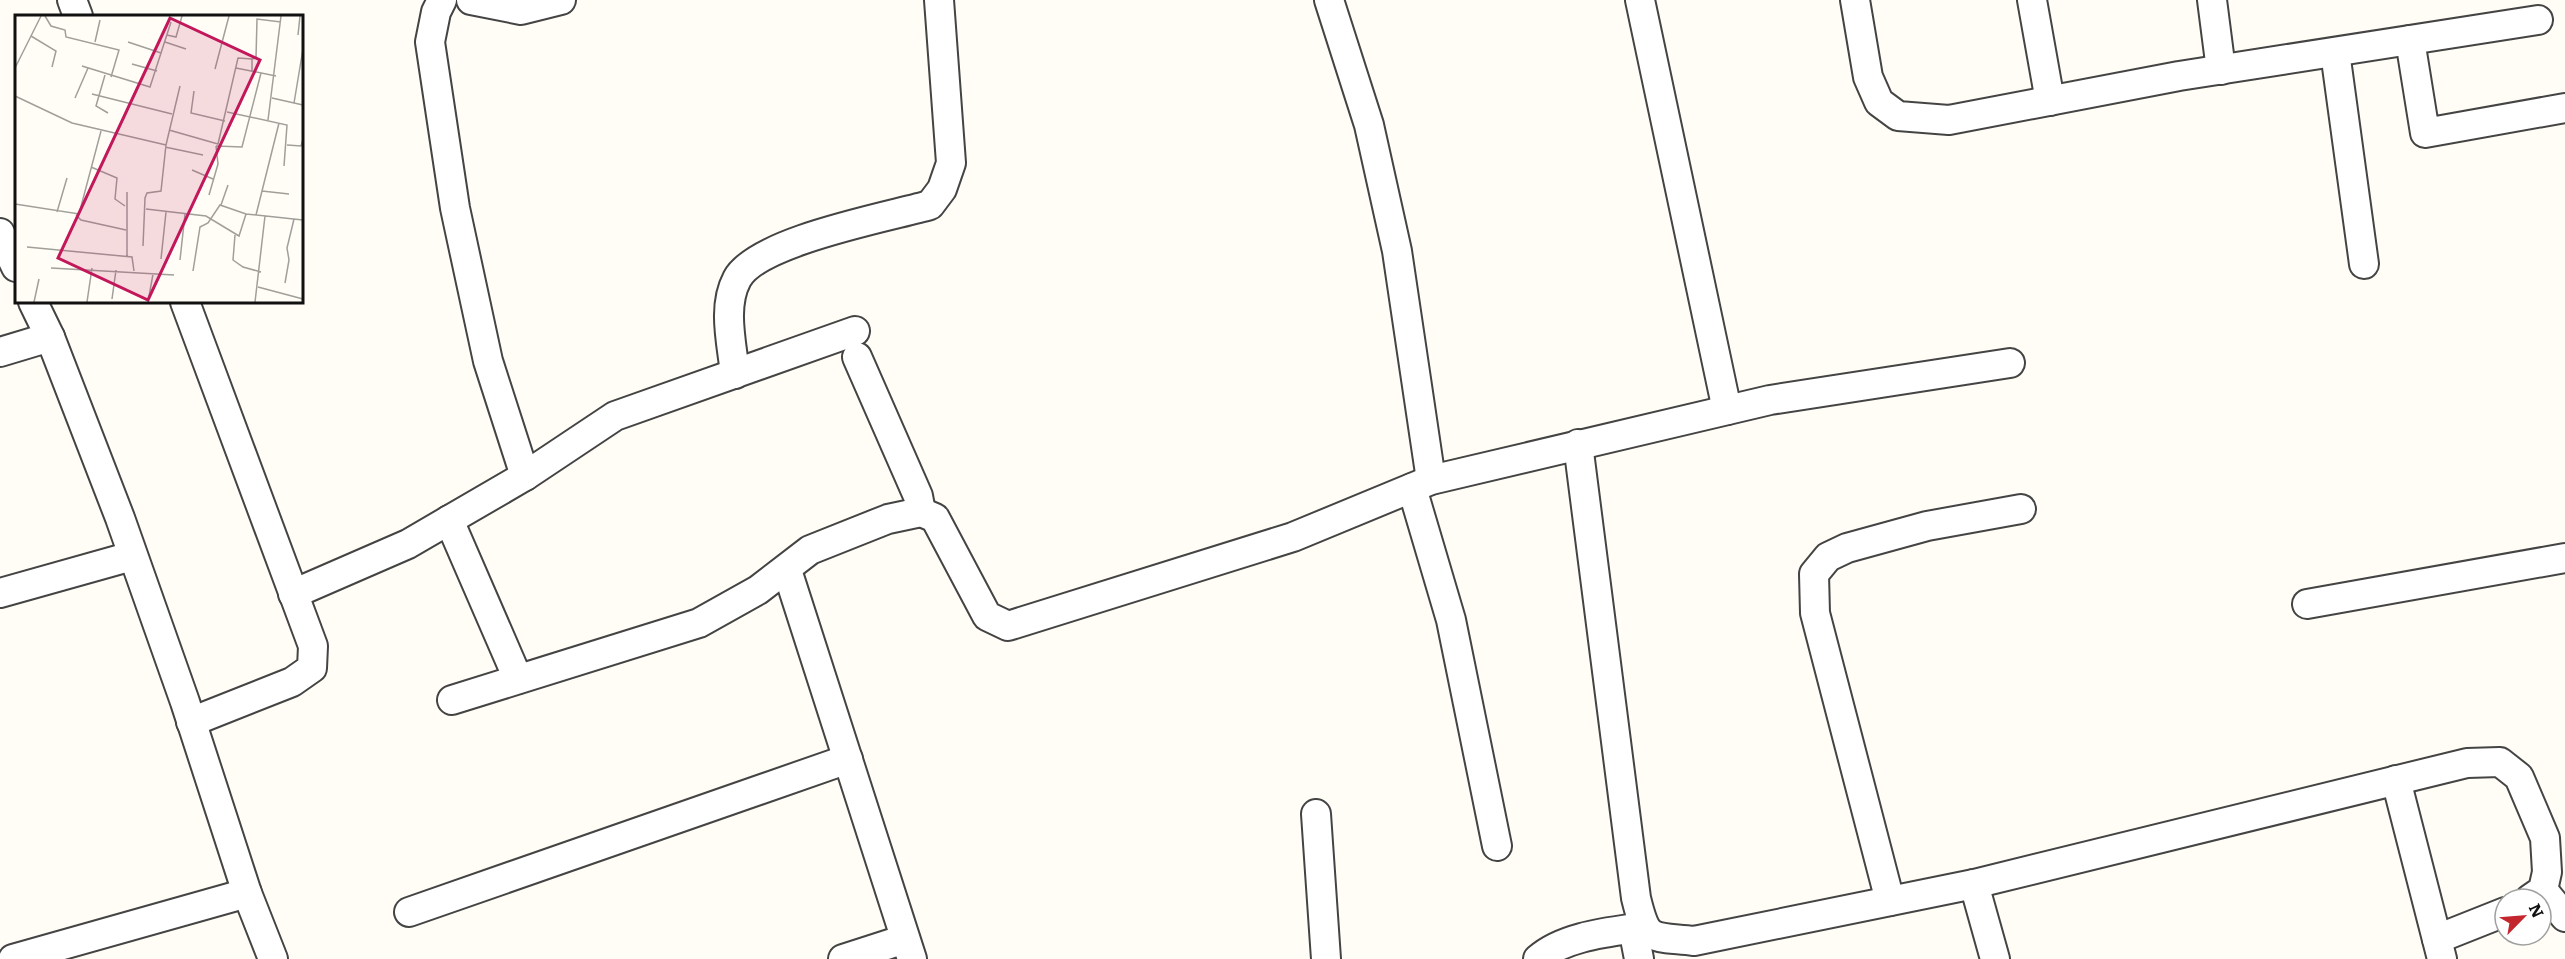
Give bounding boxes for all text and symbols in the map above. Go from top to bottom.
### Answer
inset map [15,15,303,303]
north arrow [2493,887,2553,947]
text: N [2524,899,2551,921]

